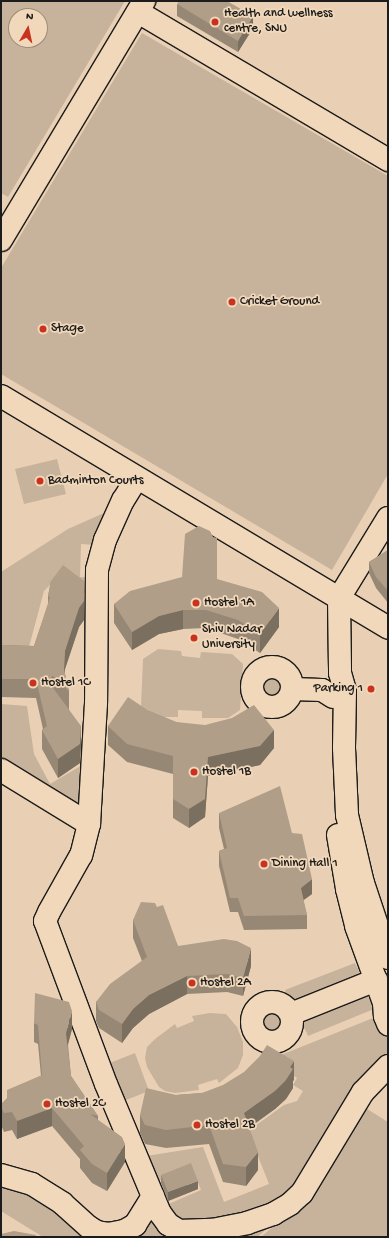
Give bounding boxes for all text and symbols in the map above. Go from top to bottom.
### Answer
place label: Health and wellness centre, SNU [224,7,333,38]
north arrow [8,8,48,48]
text: N [25,11,34,24]
marker: Health and wellness centre, SNU [209,16,221,28]
place label: Cricket Ground [240,294,319,310]
marker: Cricket Ground [227,297,237,307]
place label: Stage [51,321,84,337]
marker: Stage [38,324,48,334]
place label: Badminton Courts [48,473,144,489]
marker: Badminton Courts [35,476,45,486]
place label: Hostel 1A [204,595,254,611]
marker: Hostel 1A [191,598,201,608]
place label: Shiv Nadar University [202,623,262,654]
marker: Shiv Nadar University [189,633,199,643]
place label: Hostel 1C [41,675,90,691]
marker: Hostel 1C [28,678,38,688]
place label: Parking 1 [313,681,363,697]
marker: Parking 1 [366,684,376,694]
place label: Hostel 1B [202,764,251,780]
marker: Hostel 1B [189,767,199,777]
place label: Dining Hall 1 [272,856,338,872]
marker: Dining Hall 1 [259,859,269,869]
place label: Hostel 2A [200,975,251,991]
marker: Hostel 2A [187,978,197,988]
place label: Hostel 2C [55,1096,105,1112]
marker: Hostel 2C [42,1099,52,1109]
place label: Hostel 2B [205,1117,255,1133]
marker: Hostel 2B [192,1120,202,1130]

